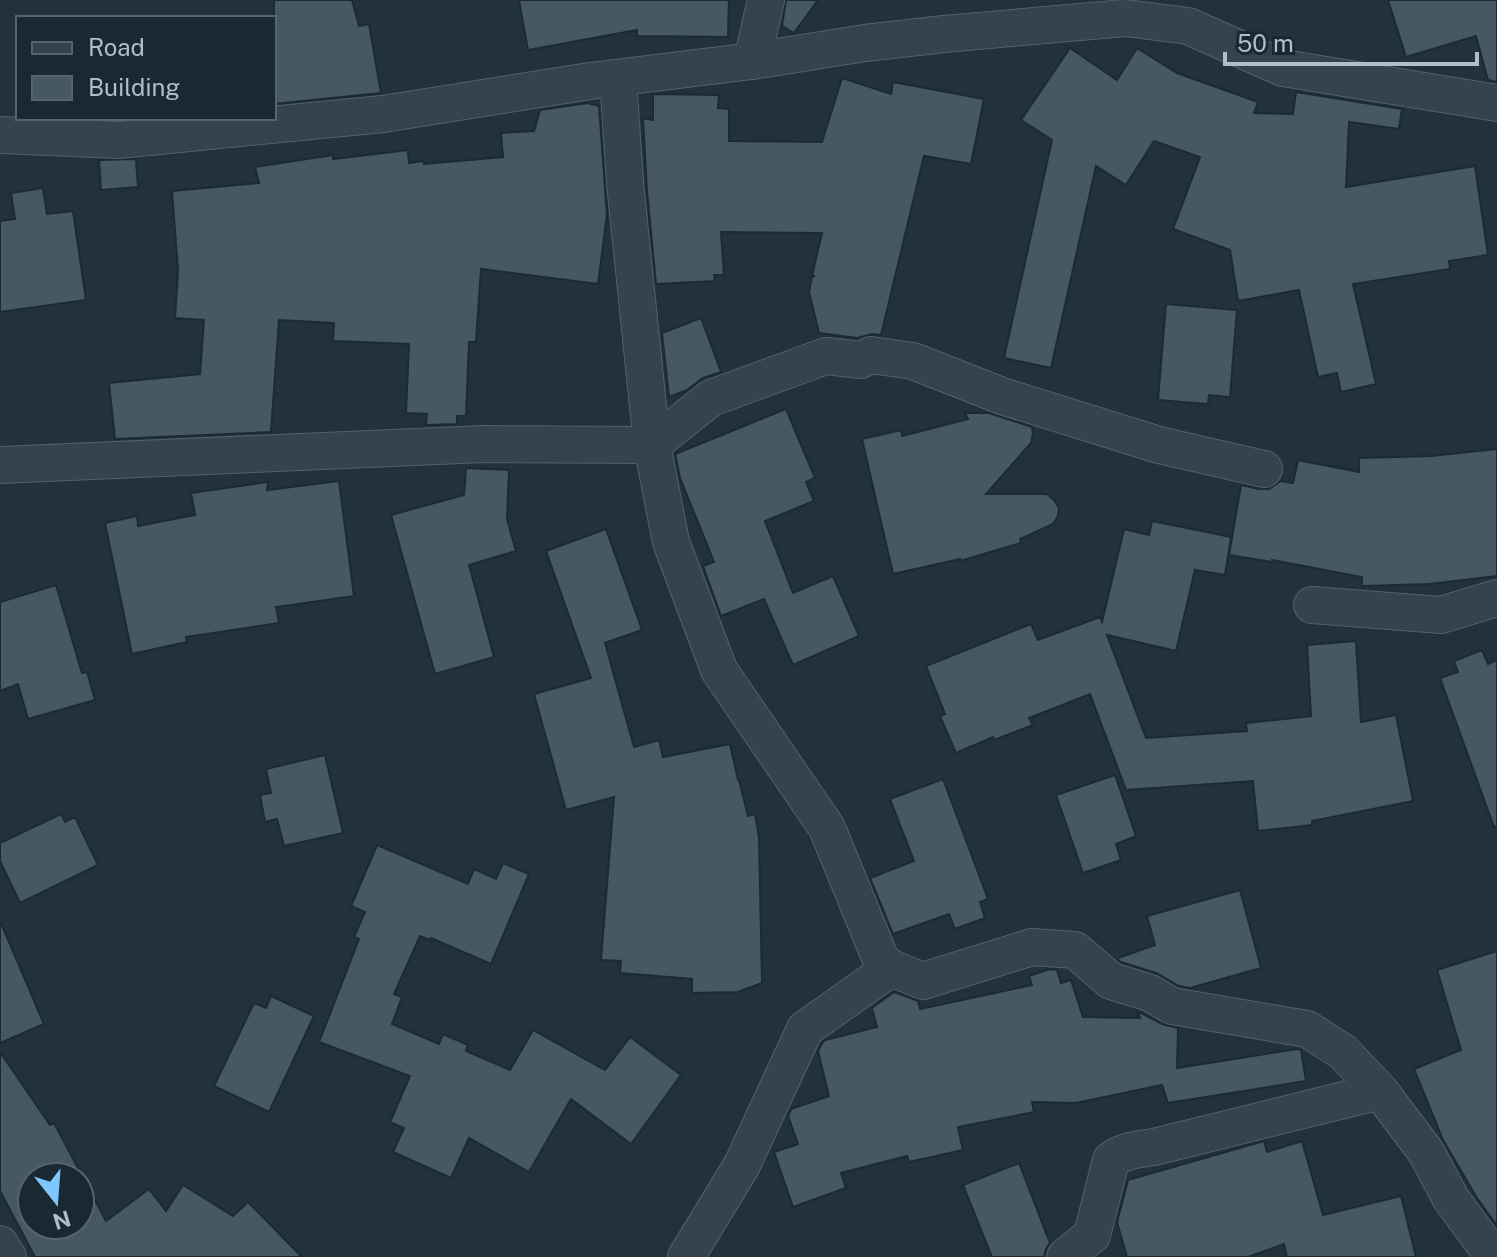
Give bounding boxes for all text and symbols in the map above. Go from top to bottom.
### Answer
legend [16,16,276,120]
scale bar [1225,16,1477,66]
text: 50 m [1237,29,1294,57]
text: Road [88,33,145,61]
text: Building [88,73,180,101]
north arrow [16,1161,96,1241]
text: N [50,1205,74,1235]

